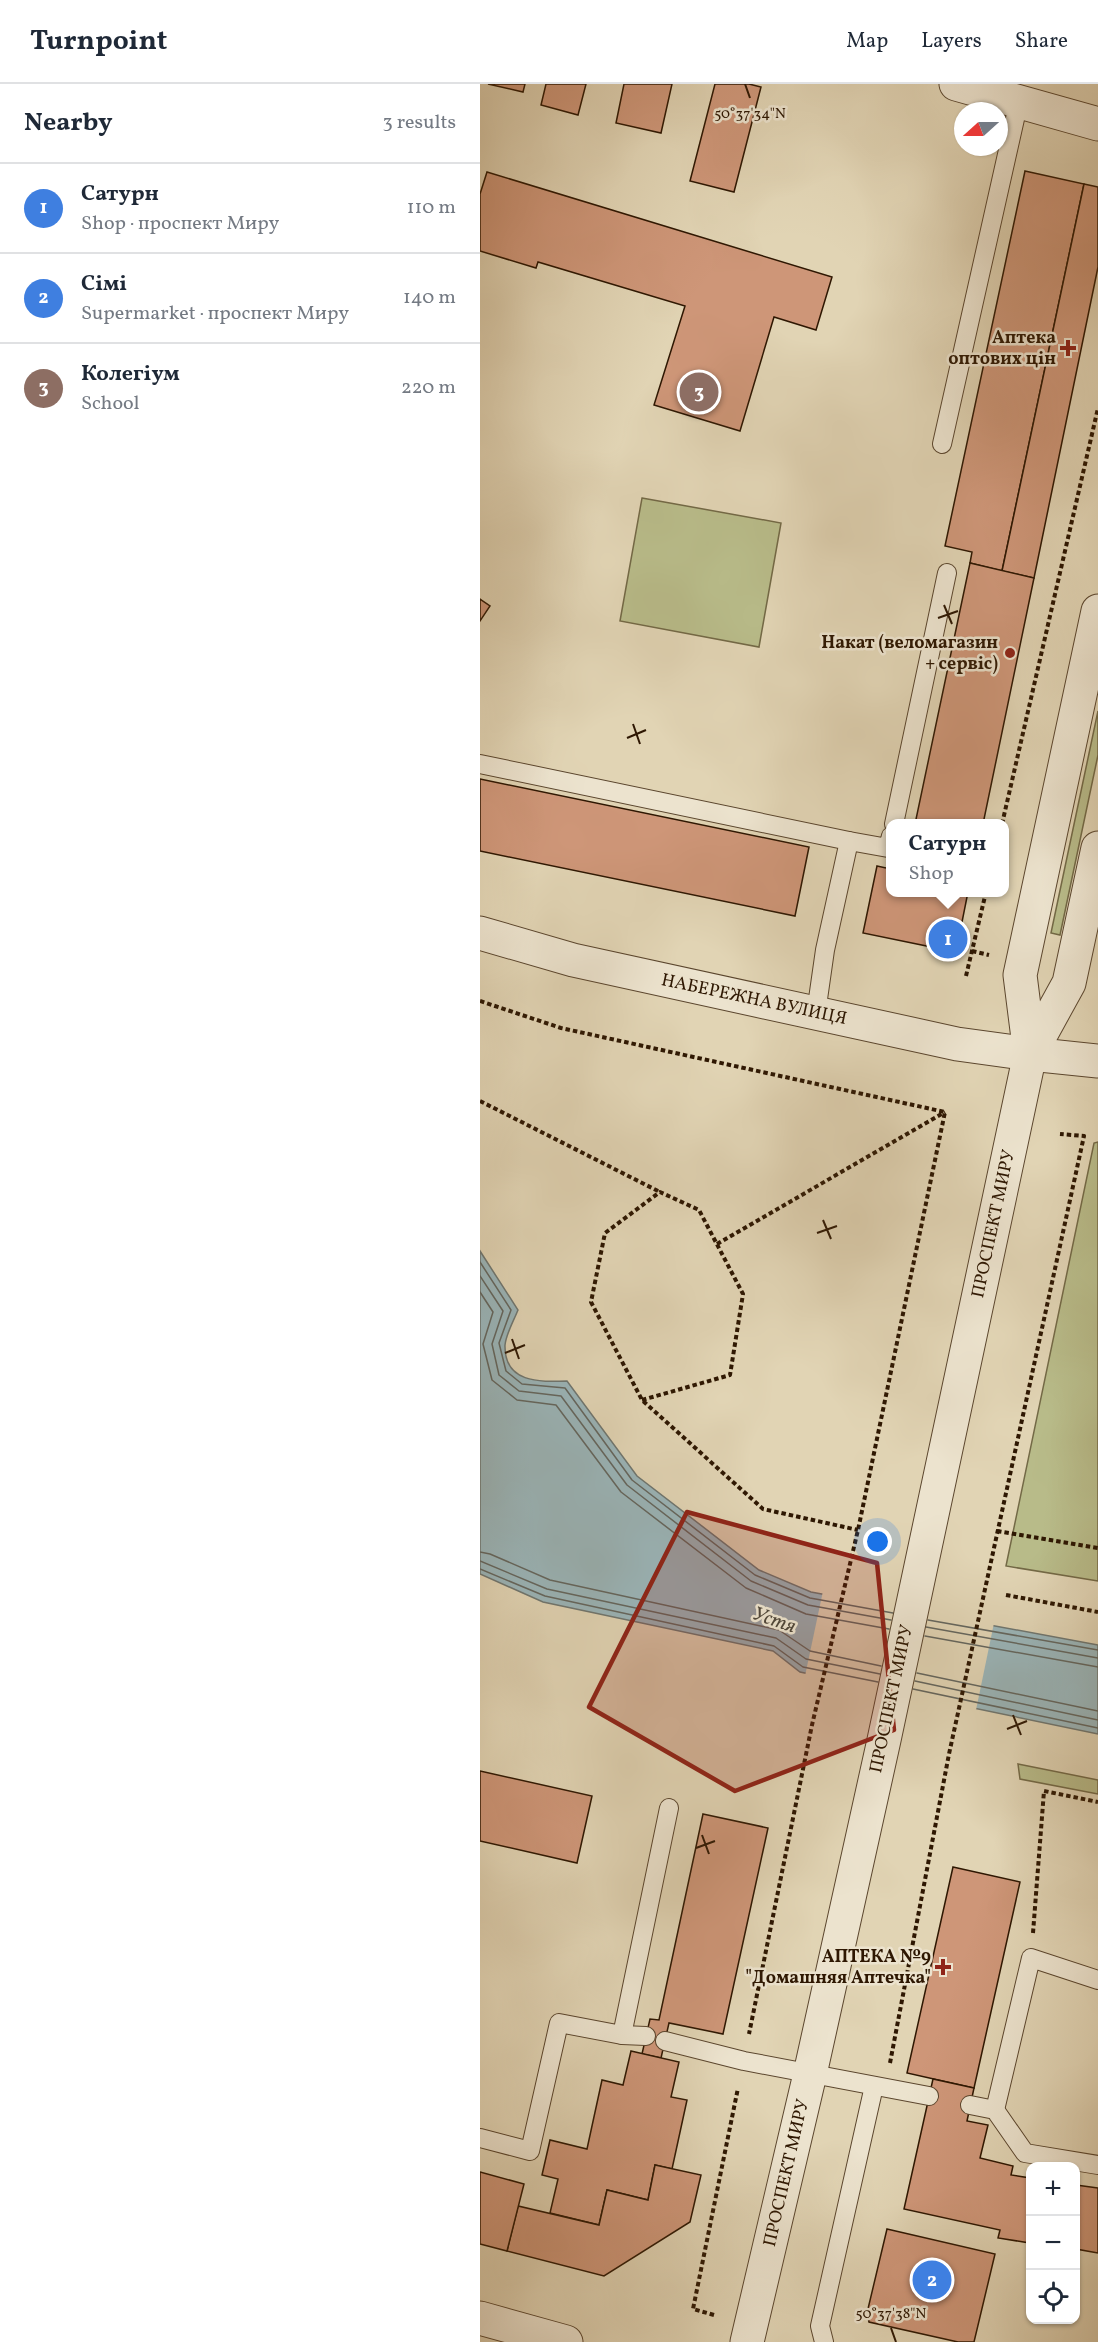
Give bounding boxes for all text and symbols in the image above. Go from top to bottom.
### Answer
text: Turnpoint [30,22,167,61]
text: Map [846,27,888,56]
text: Layers [921,27,982,56]
text: Share [1015,27,1068,56]
north arrow [954,102,1008,156]
text: 50°37'34"N [714,104,786,125]
text: Nearby [24,105,113,141]
text: 3 results [382,109,456,137]
text: Сатурн [81,179,159,210]
text: 1 [39,194,48,222]
text: 110 m [407,194,456,222]
text: Shop · проспект Миру [81,210,279,238]
text: Сімі [81,269,127,300]
text: 2 [38,284,49,312]
text: 140 m [403,284,456,312]
text: Supermarket · проспект Миру [81,300,349,328]
place label: Аптека оптових цін [948,326,1056,372]
marker: Аптека оптових цін [1061,341,1075,355]
text: Колегіум [81,359,180,390]
pin: 3 [680,370,718,414]
text: 3 [38,374,49,402]
text: 220 m [401,374,456,402]
text: School [81,390,139,418]
place label: Накат (веломагазин + сервіс) [821,631,998,677]
marker: Накат (веломагазин + сервіс) [1003,646,1017,660]
popup [886,819,1009,897]
text: Сатурн [909,829,986,860]
text: Shop [909,860,954,888]
pin: 1 [928,916,968,962]
street label: НАБЕРЕЖНА ВУЛИЦЯ [659,968,849,1032]
street label: ПРОСПЕКТ МИРУ [966,1147,1022,1300]
your location [863,1527,892,1556]
water label: Устя [749,1601,799,1641]
street label: ПРОСПЕКТ МИРУ [864,1622,920,1775]
place label: АПТЕКА №9 "Домашняя Аптечка" [745,1945,931,1991]
marker: АПТЕКА №9 "Домашняя Аптечка" [936,1960,950,1974]
street label: ПРОСПЕКТ МИРУ [758,2096,816,2249]
map controls [1026,2162,1080,2324]
button: + [1026,2162,1080,2216]
button: − [1026,2216,1080,2270]
pin: 2 [912,2258,952,2302]
button: locate [1026,2270,1080,2324]
text: 50°37'38"N [856,2304,926,2325]

